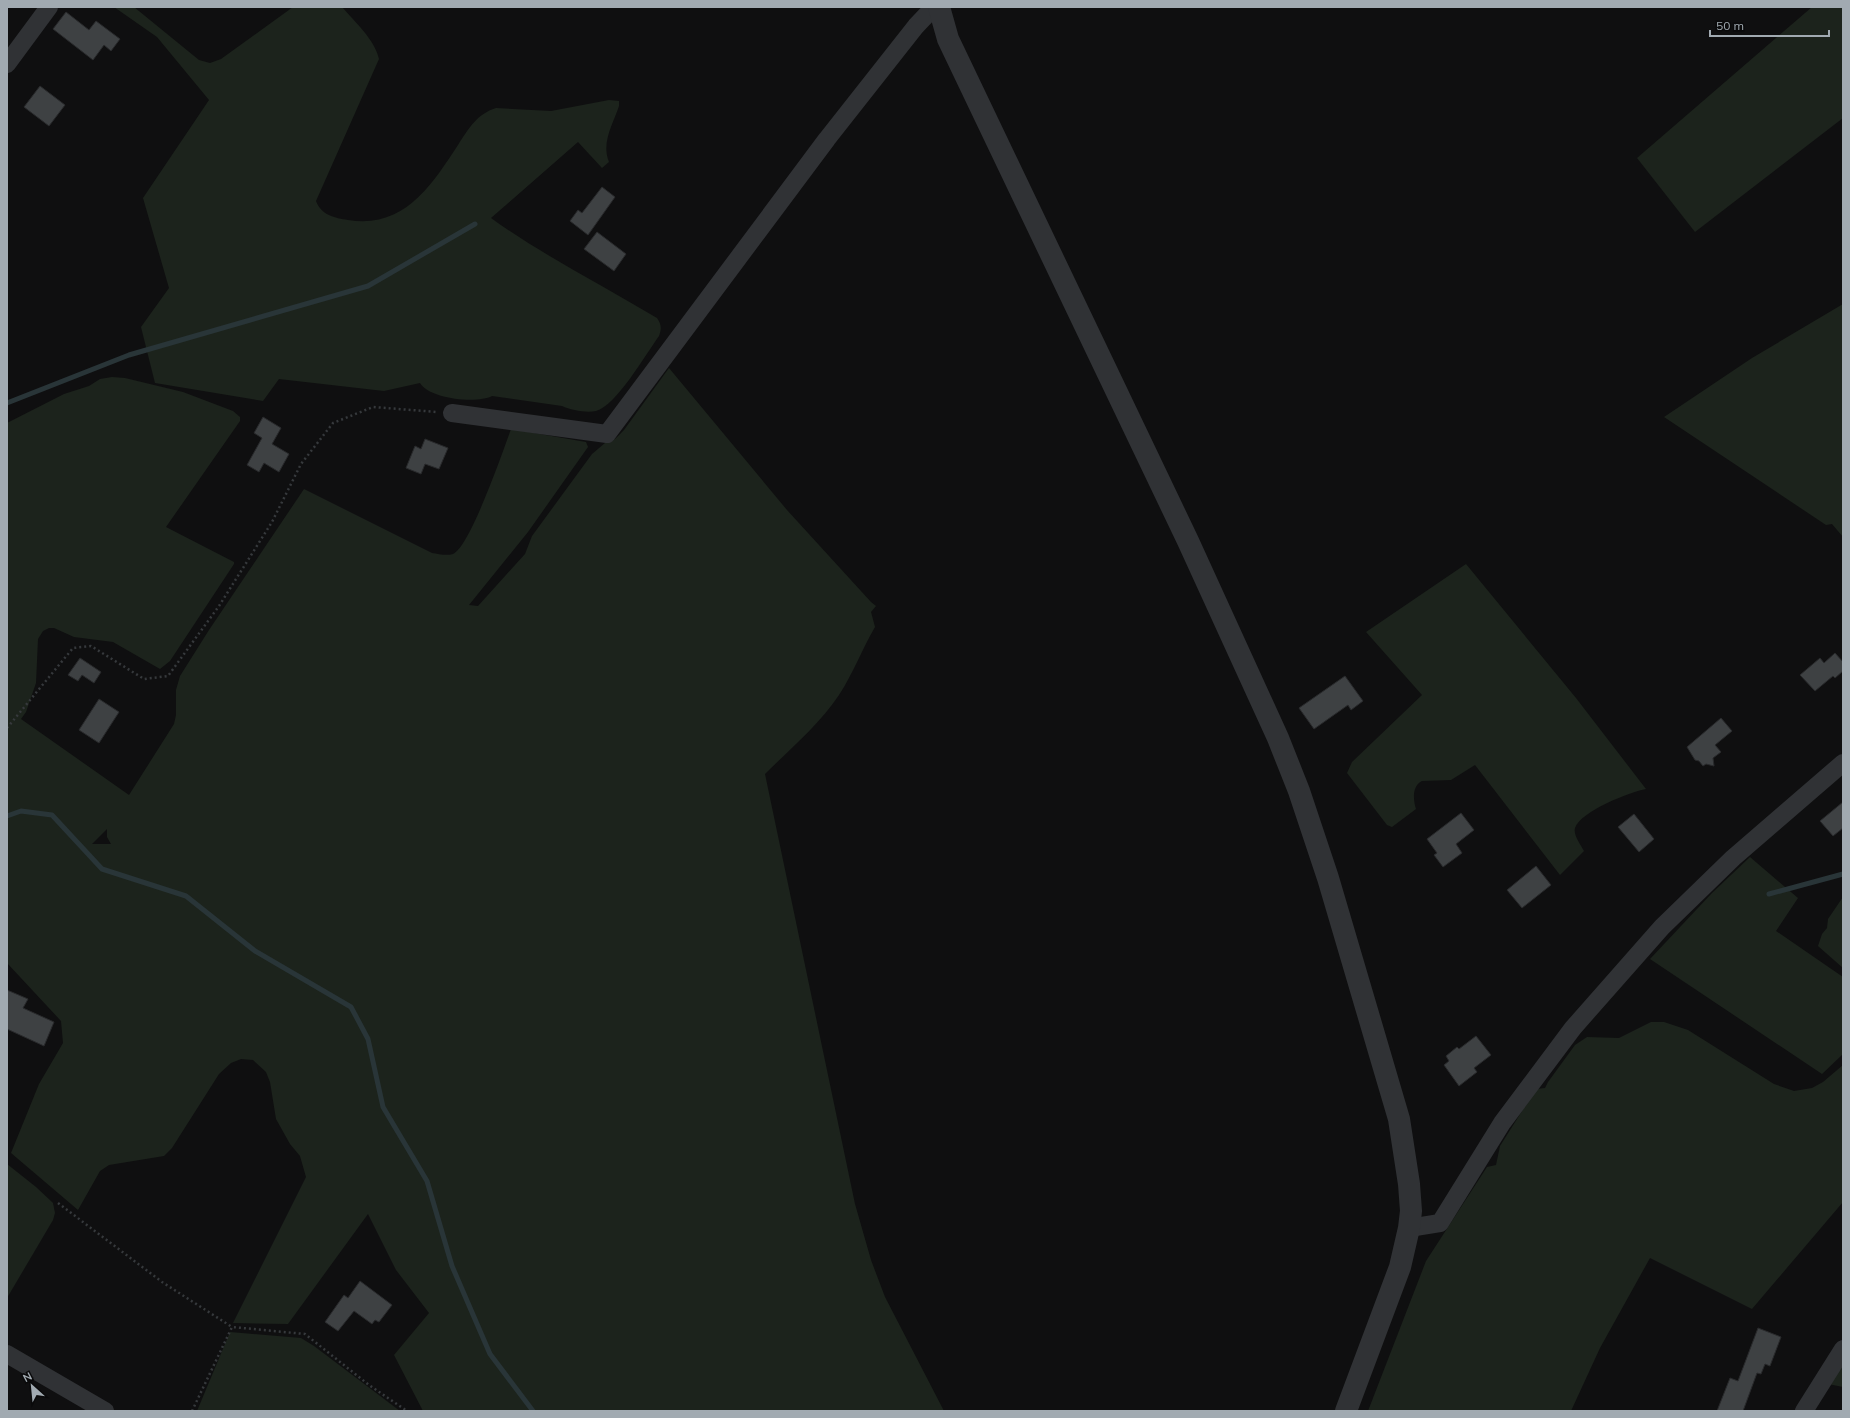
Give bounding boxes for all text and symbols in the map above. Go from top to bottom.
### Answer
scale bar [1710,12,1829,38]
text: 50 m [1716,18,1744,33]
north arrow [12,1366,52,1406]
text: N [21,1369,34,1385]

